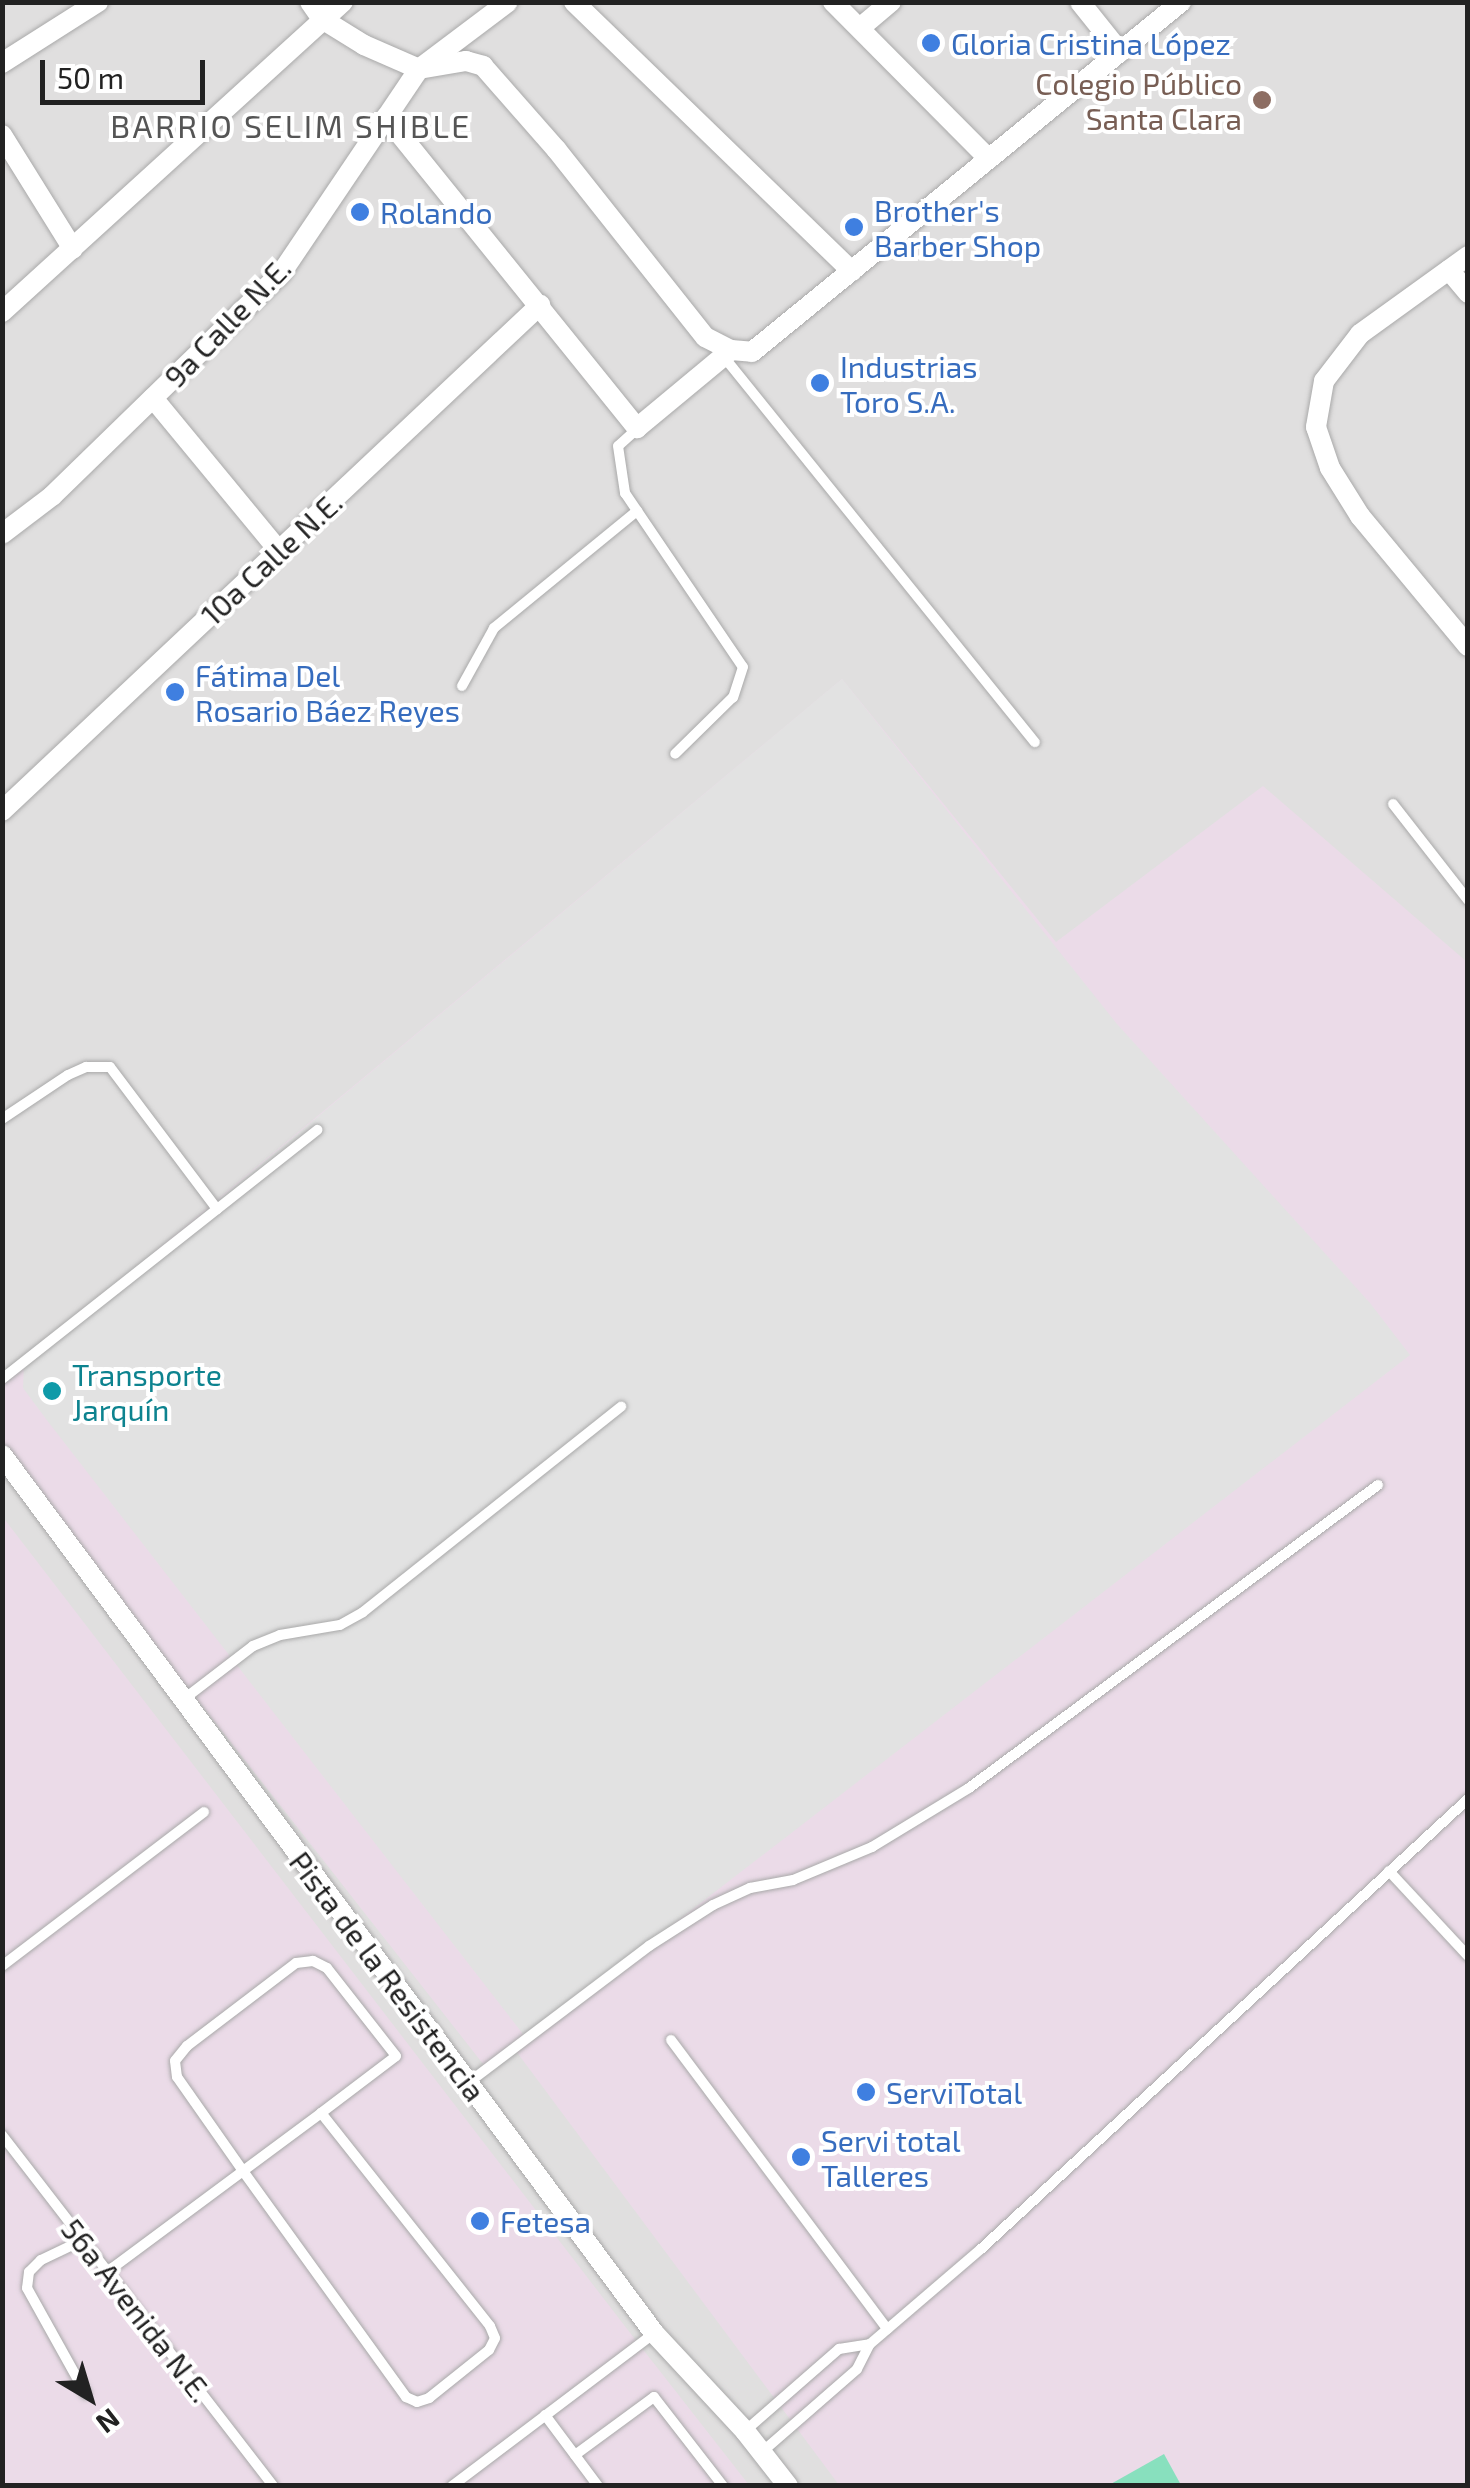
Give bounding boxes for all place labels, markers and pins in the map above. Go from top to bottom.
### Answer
place label: Gloria Cristina López [951,25,1231,61]
marker: Gloria Cristina López [920,32,942,54]
place label: Colegio Público Santa Clara [1035,65,1242,136]
marker: Colegio Público Santa Clara [1251,89,1273,111]
place label: Brother's Barber Shop [874,192,1042,262]
place label: Rolando [380,194,492,230]
marker: Rolando [349,201,371,223]
marker: Brother's Barber Shop [843,216,865,238]
place label: Industrias Toro S.A. [840,348,977,418]
marker: Industrias Toro S.A. [809,372,831,394]
place label: Fátima Del Rosario Báez Reyes [195,657,460,728]
marker: Fátima Del Rosario Báez Reyes [164,681,186,703]
place label: Transporte Jarquín [72,1356,222,1426]
marker: Transporte Jarquín [41,1380,63,1402]
place label: ServiTotal [886,2074,1022,2110]
marker: ServiTotal [855,2081,877,2103]
place label: Servi total Talleres [821,2122,961,2192]
marker: Servi total Talleres [790,2146,812,2168]
place label: Fetesa [500,2203,591,2239]
marker: Fetesa [469,2210,491,2232]

